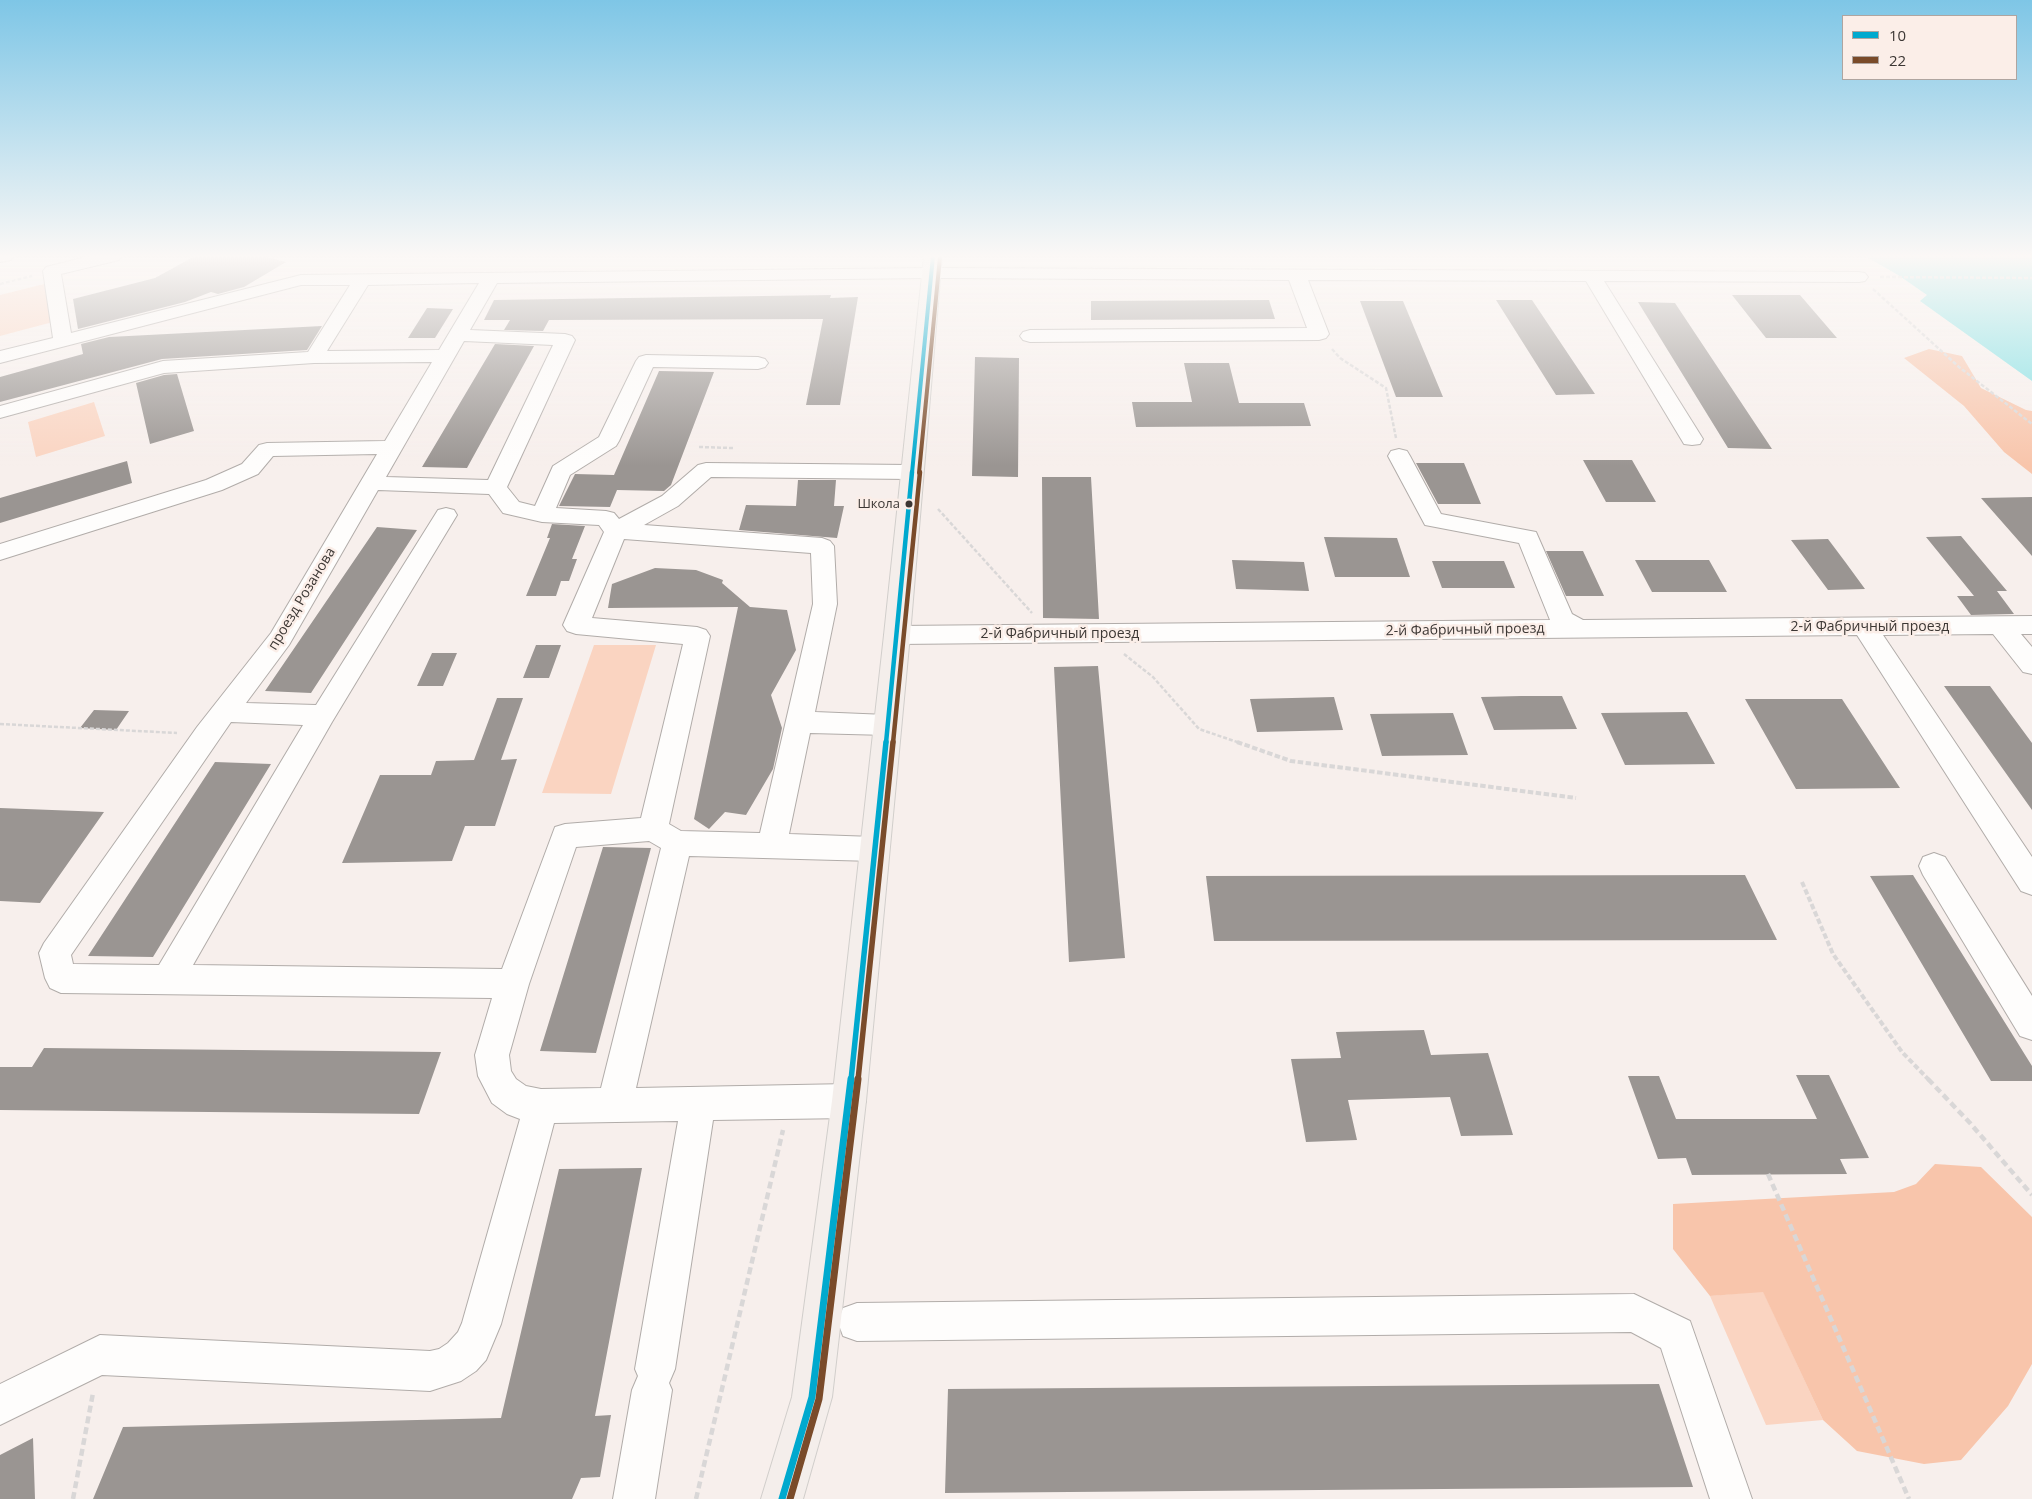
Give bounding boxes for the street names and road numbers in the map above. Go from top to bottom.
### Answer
street label: проезд Розанова [265,545,339,653]
street label: 2-й Фабричный проезд [1791,619,1949,635]
street label: 2-й Фабричный проезд [1385,620,1545,640]
street label: 2-й Фабричный проезд [981,626,1139,642]

